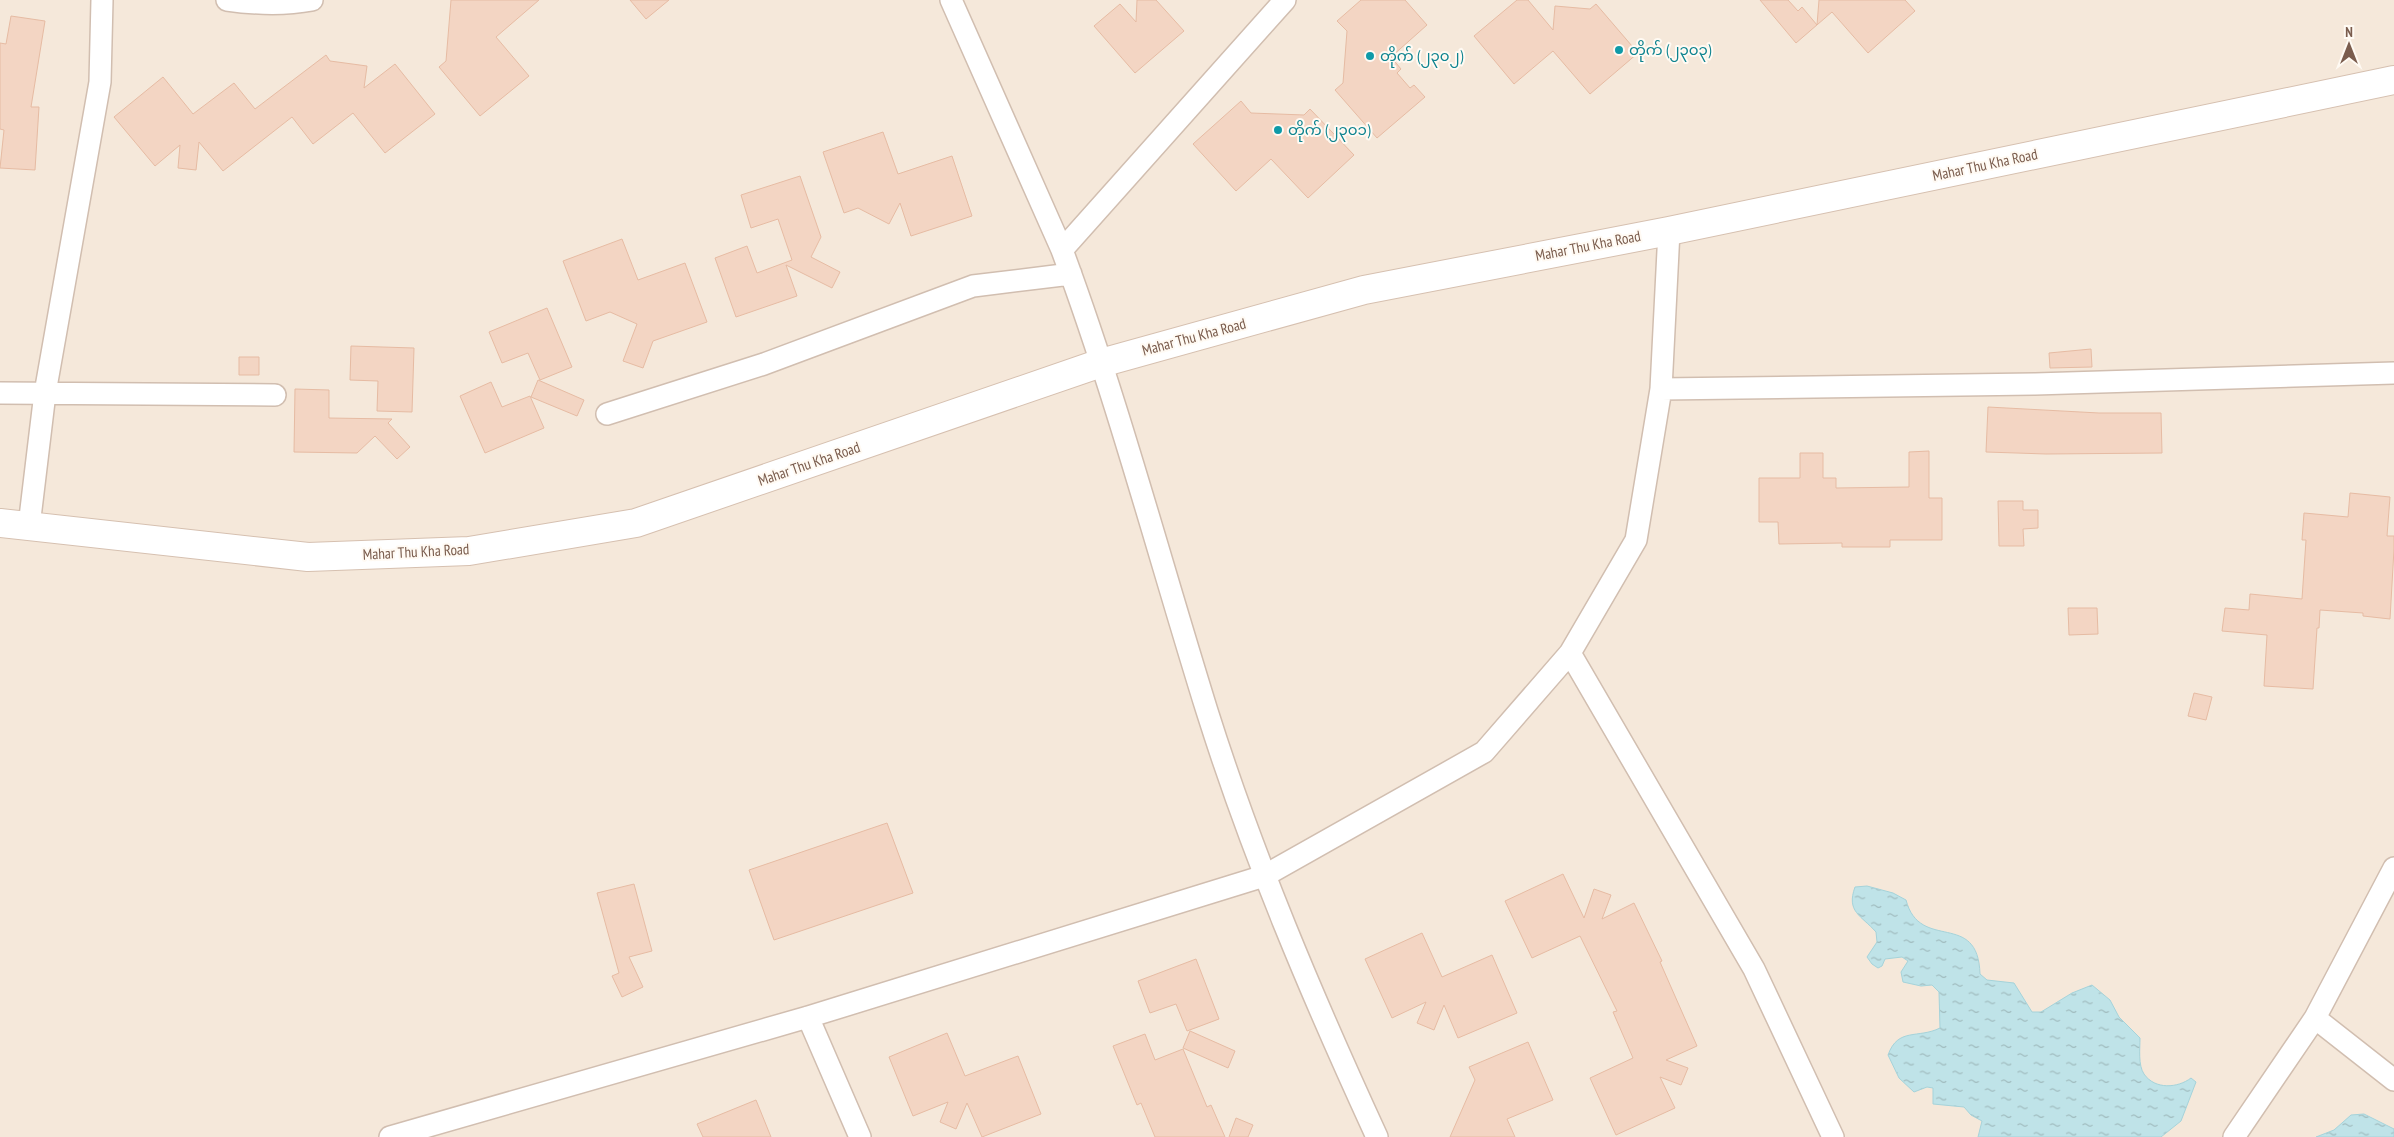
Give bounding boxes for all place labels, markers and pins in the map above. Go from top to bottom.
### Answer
place label: တိုက် (၂၃၀၃) [1629,40,1712,62]
marker: တိုက် (၂၃၀၃) [1613,44,1625,56]
place label: တိုက် (၂၃၀၂) [1380,46,1464,68]
marker: တိုက် (၂၃၀၂) [1364,50,1376,62]
place label: တိုက် (၂၃၀၁) [1288,120,1371,142]
marker: တိုက် (၂၃၀၁) [1272,124,1284,136]

